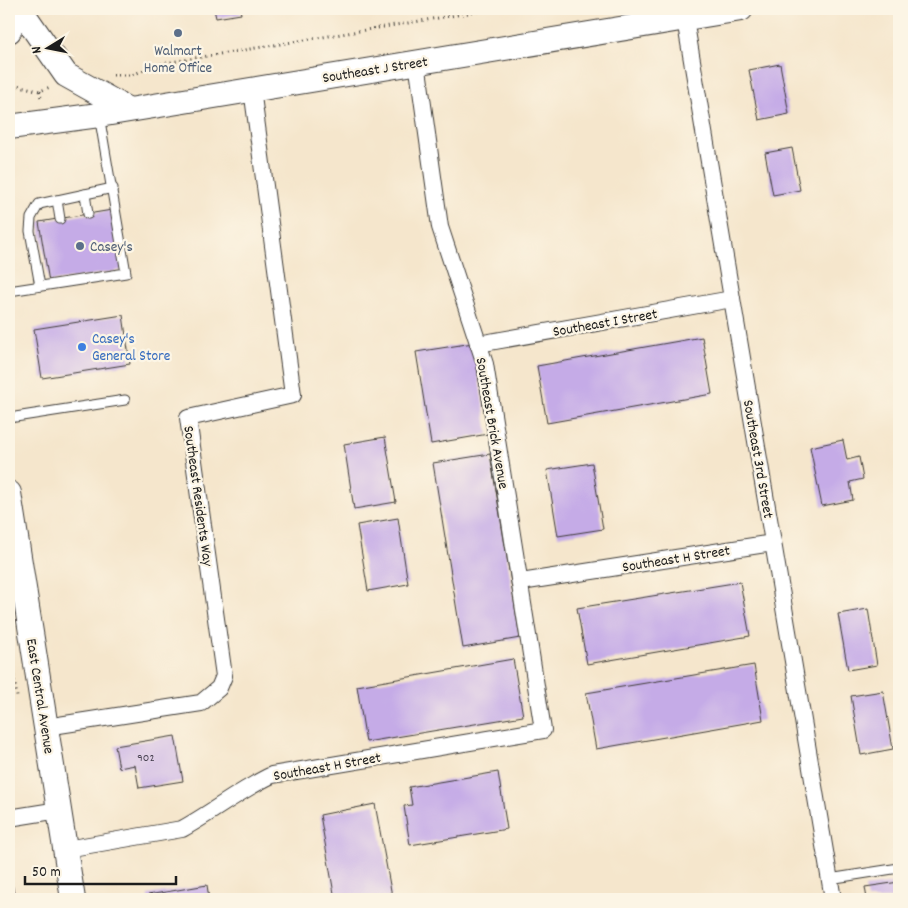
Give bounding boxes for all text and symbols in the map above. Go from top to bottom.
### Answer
north arrow [22,22,72,72]
marker: Walmart Home Office [172,27,184,39]
place label: Walmart Home Office [144,41,213,80]
text: N [27,45,48,55]
street label: Southeast J Street [321,52,430,90]
place label: Casey's [90,237,133,259]
marker: Casey's [74,240,86,252]
street label: Southeast I Street [551,304,660,344]
place label: Casey's General Store [92,329,171,368]
marker: Casey's General Store [76,341,88,353]
street label: Southeast Brick Avenue [469,356,513,491]
street label: Southeast 3rd Street [736,398,778,521]
street label: Southeast Residents Way [176,425,218,569]
street label: Southeast H Street [621,541,732,579]
street label: East Central Avenue [19,637,59,756]
street label: Southeast H Street [272,748,383,788]
house number: 902 [137,750,155,767]
scale bar [25,853,176,885]
text: 50 m [32,862,61,884]

